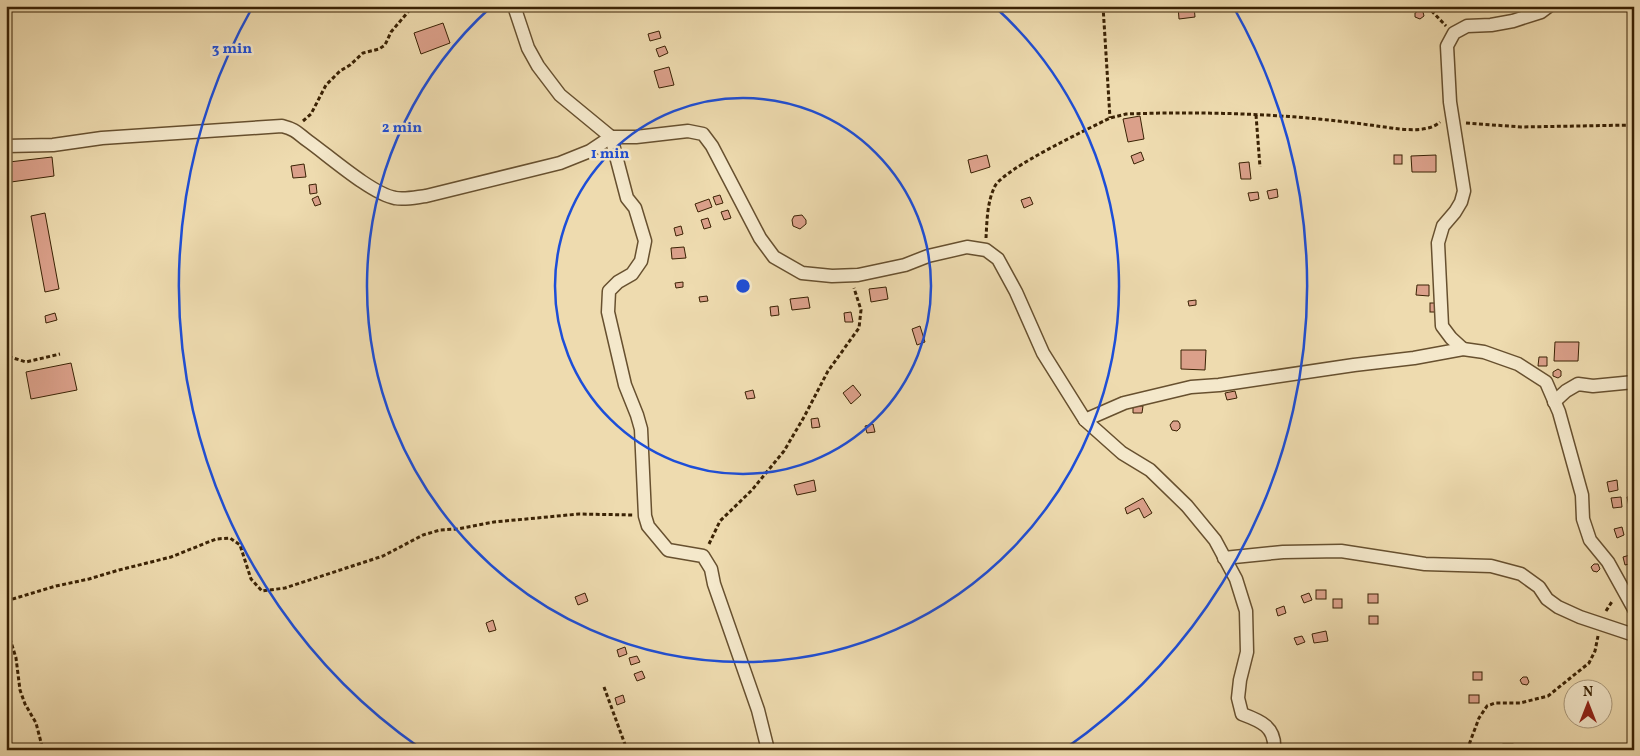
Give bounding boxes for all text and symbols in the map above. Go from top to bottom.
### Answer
text: 3 min [212,39,252,60]
text: 2 min [382,118,422,139]
text: 1 min [591,144,629,165]
centre of rings [734,277,752,295]
north arrow [1562,678,1612,728]
text: N [1583,683,1593,702]

